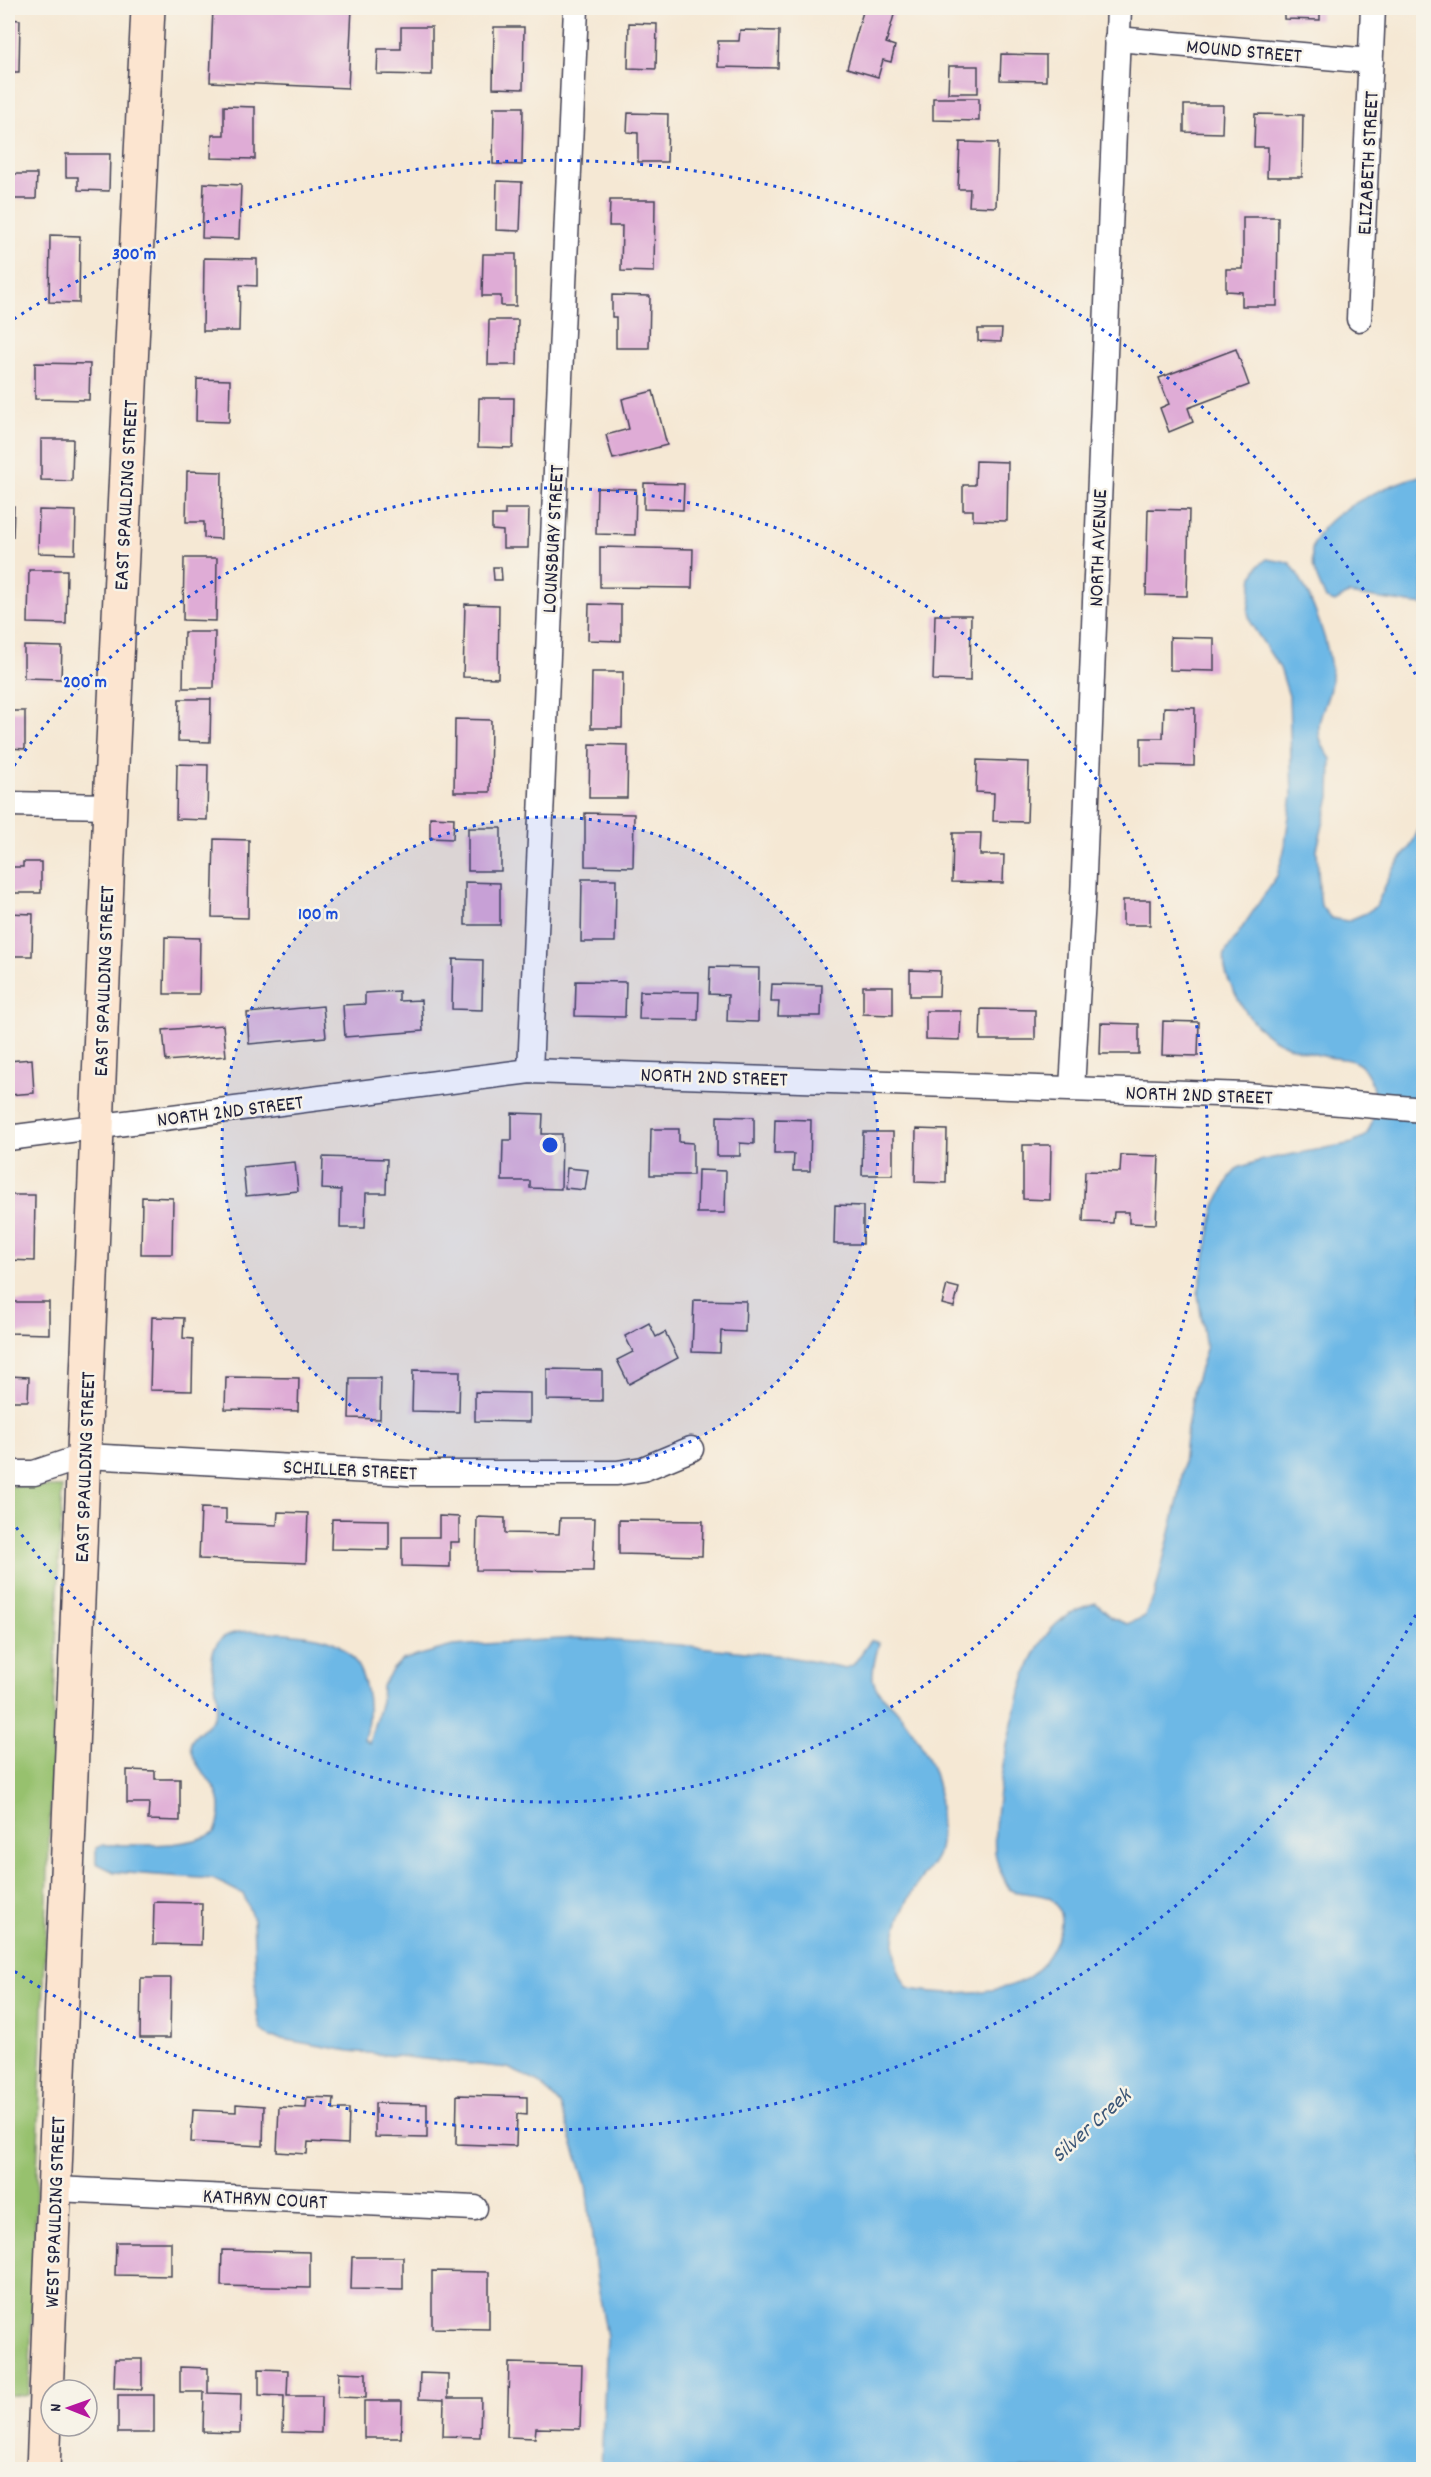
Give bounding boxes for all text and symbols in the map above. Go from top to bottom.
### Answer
street label: MOUND STREET [1185,33,1303,73]
street label: ELIZABETH STREET [1351,90,1389,236]
text: 300 m [112,243,156,268]
street label: EAST SPAULDING STREET [108,398,148,591]
street label: LOUNSBURY STREET [536,464,574,614]
street label: NORTH AVENUE [1083,488,1117,607]
text: 200 m [63,671,107,696]
street label: EAST SPAULDING STREET [88,885,124,1077]
text: 100 m [298,903,338,928]
street label: NORTH 2ND STREET [640,1061,789,1097]
street label: NORTH 2ND STREET [1125,1079,1274,1115]
street label: NORTH 2ND STREET [156,1089,306,1137]
centre of rings [540,1135,560,1155]
street label: EAST SPAULDING STREET [69,1371,105,1563]
street label: SCHILLER STREET [282,1454,418,1491]
water label: Silver Creek [1045,2081,1141,2171]
street label: WEST SPAULDING STREET [39,2115,75,2308]
street label: KATHRYN COURT [202,2183,328,2219]
north arrow [39,2378,99,2438]
text: N [45,2404,68,2412]

